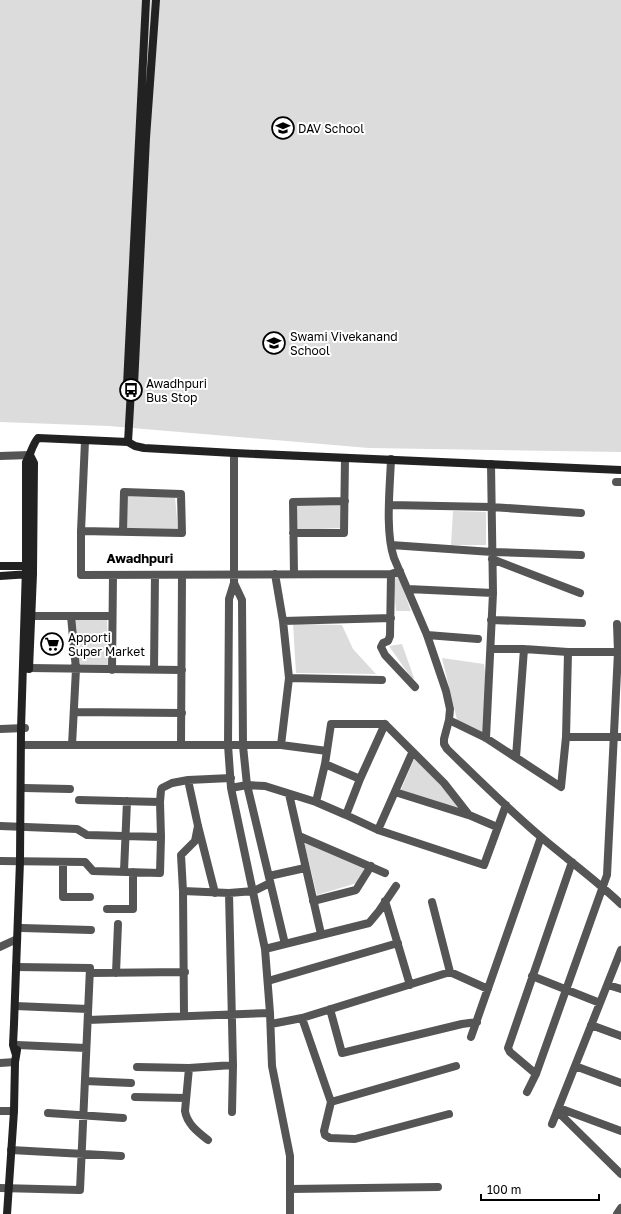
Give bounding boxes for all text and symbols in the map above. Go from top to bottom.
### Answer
school or university icon: DAV School [270,115,296,141]
place label: DAV School [298,121,364,136]
place label: Swami Vivekanand School [290,329,398,358]
school or university icon: Swami Vivekanand School [261,330,287,356]
place label: Awadhpuri Bus Stop [146,376,207,405]
bus stop icon: Awadhpuri Bus Stop [118,377,144,403]
district label: Awadhpuri [107,550,173,566]
place label: Apporti Super Market [68,630,145,659]
supermarket icon: Apporti Super Market [39,631,65,657]
scale bar [481,1176,599,1202]
text: 100 m [487,1182,521,1197]

